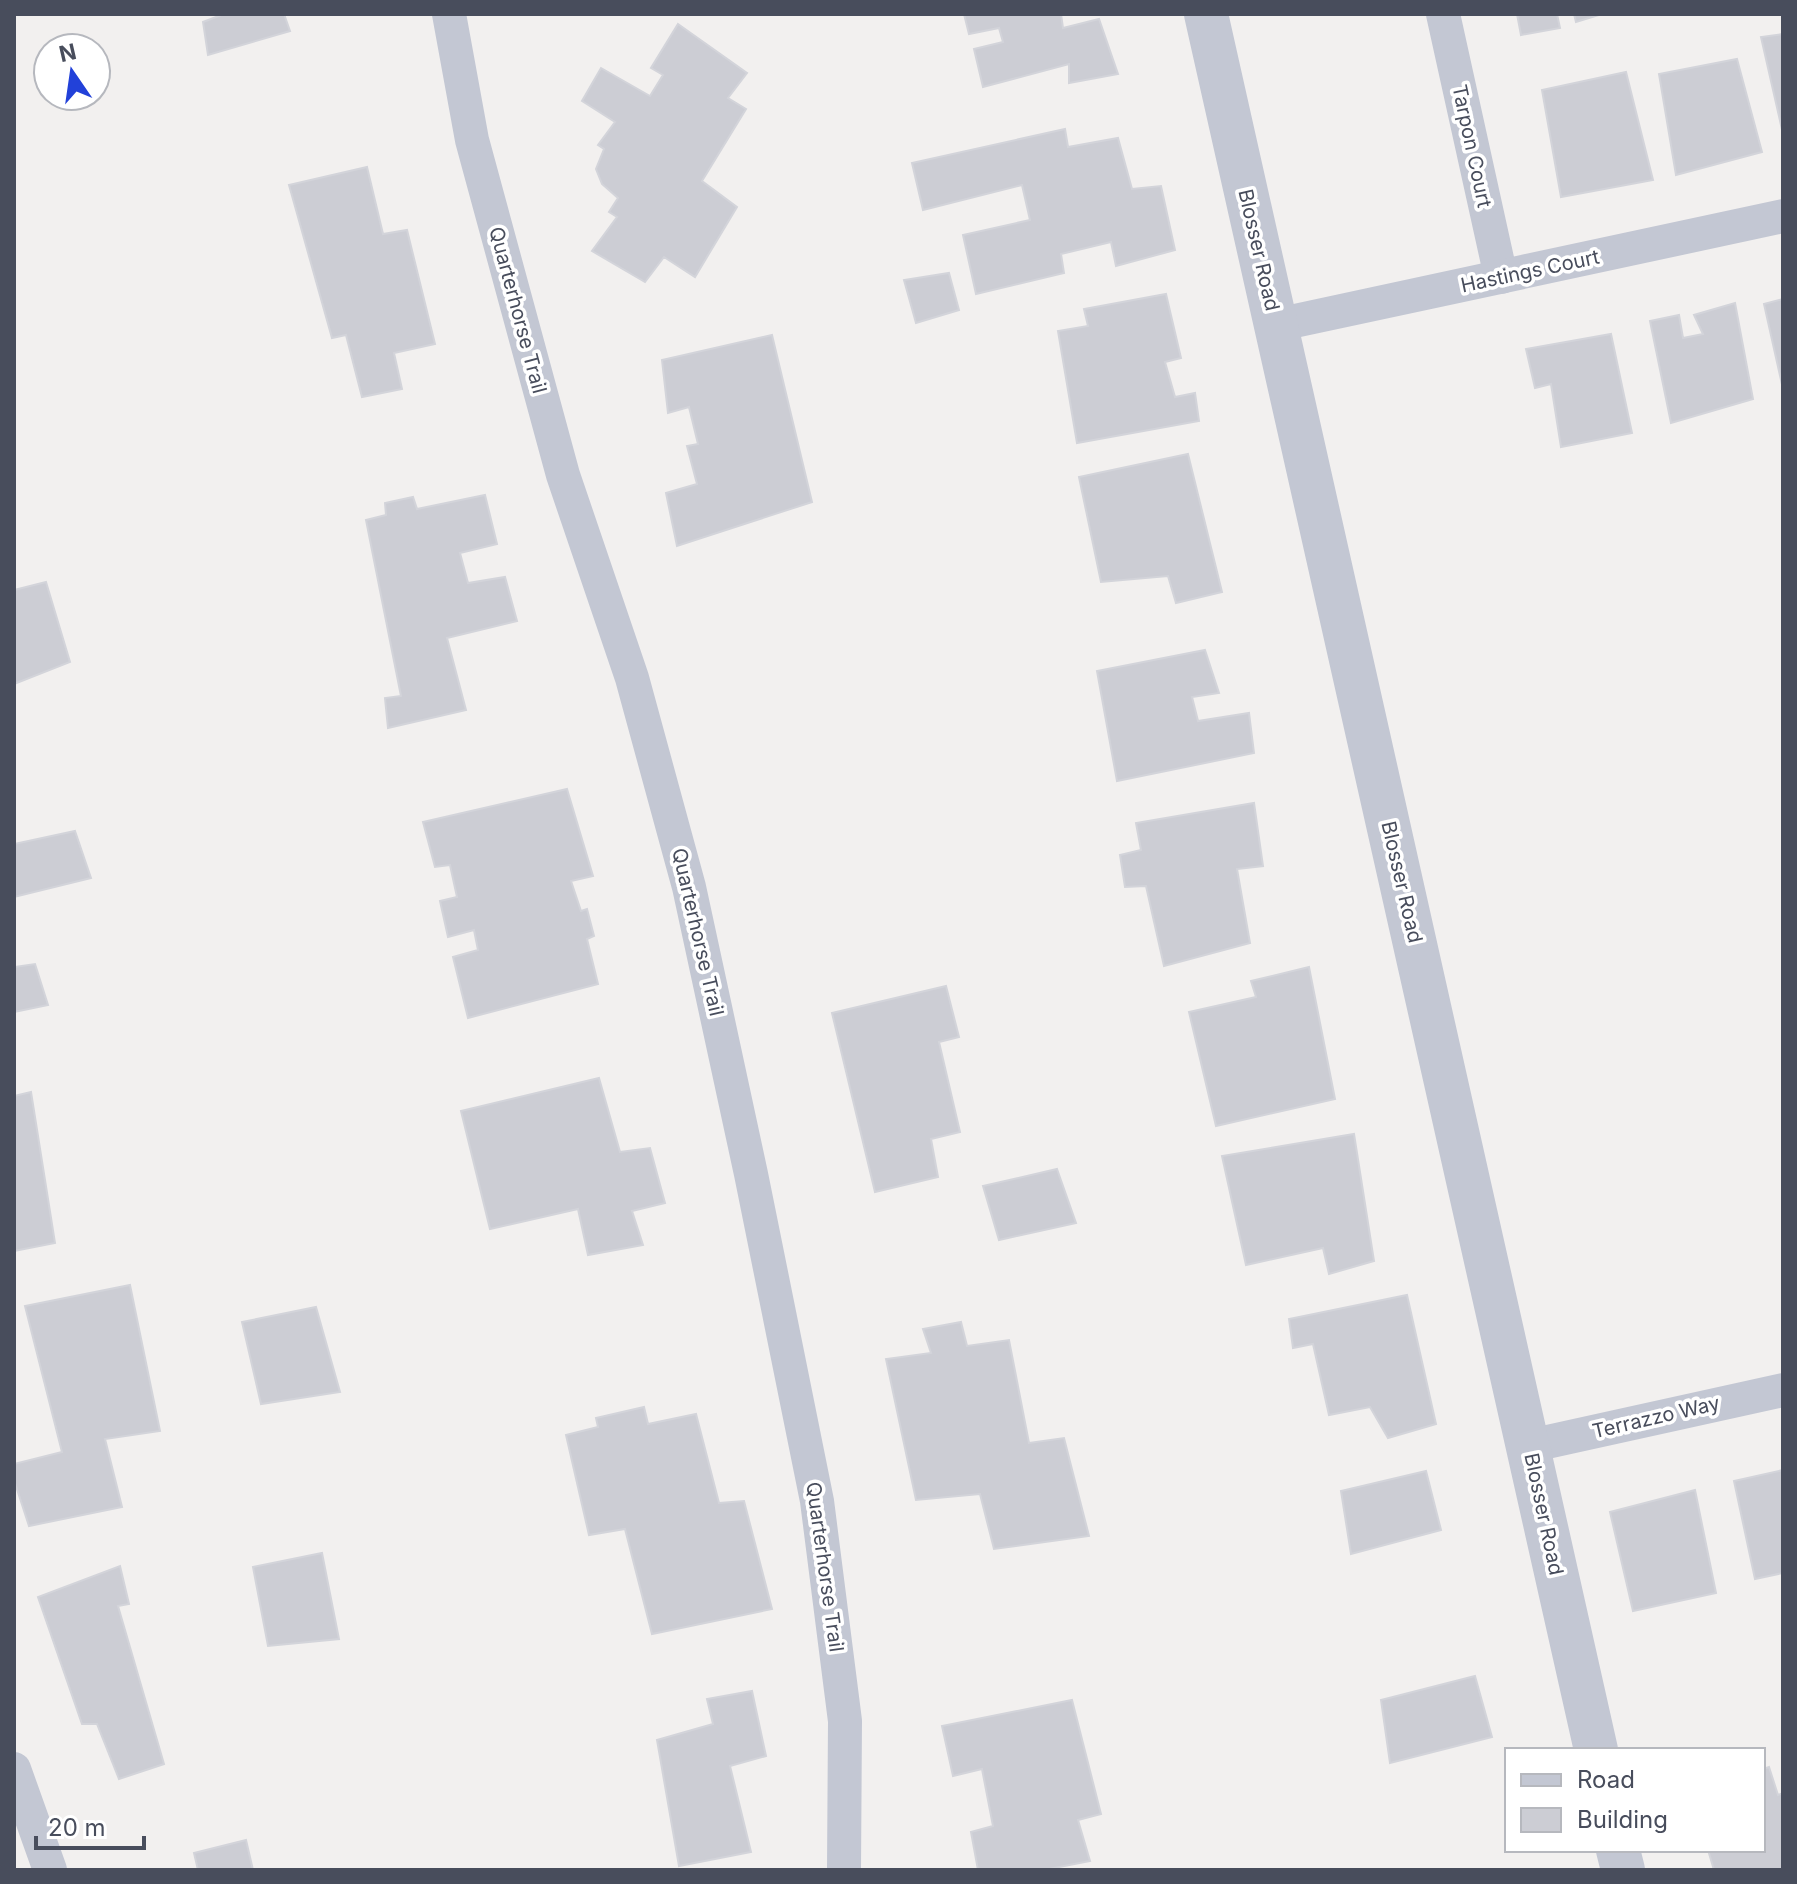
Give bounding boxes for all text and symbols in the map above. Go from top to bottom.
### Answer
north arrow [32,32,112,112]
text: N [56,38,79,67]
street label: Tarpon Court [1447,82,1497,210]
street label: Blosser Road [1233,187,1285,313]
street label: Quarterhorse Trail [484,224,552,396]
street label: Hastings Court [1458,244,1602,297]
street label: Blosser Road [1376,819,1428,945]
street label: Quarterhorse Trail [667,846,729,1018]
street label: Terrazzo Way [1590,1391,1722,1443]
street label: Blosser Road [1519,1451,1569,1577]
street label: Quarterhorse Trail [801,1480,849,1654]
legend [1505,1748,1765,1852]
text: Road [1577,1765,1635,1794]
scale bar [36,1800,144,1850]
text: Building [1577,1805,1668,1834]
text: 20 m [48,1813,106,1842]

